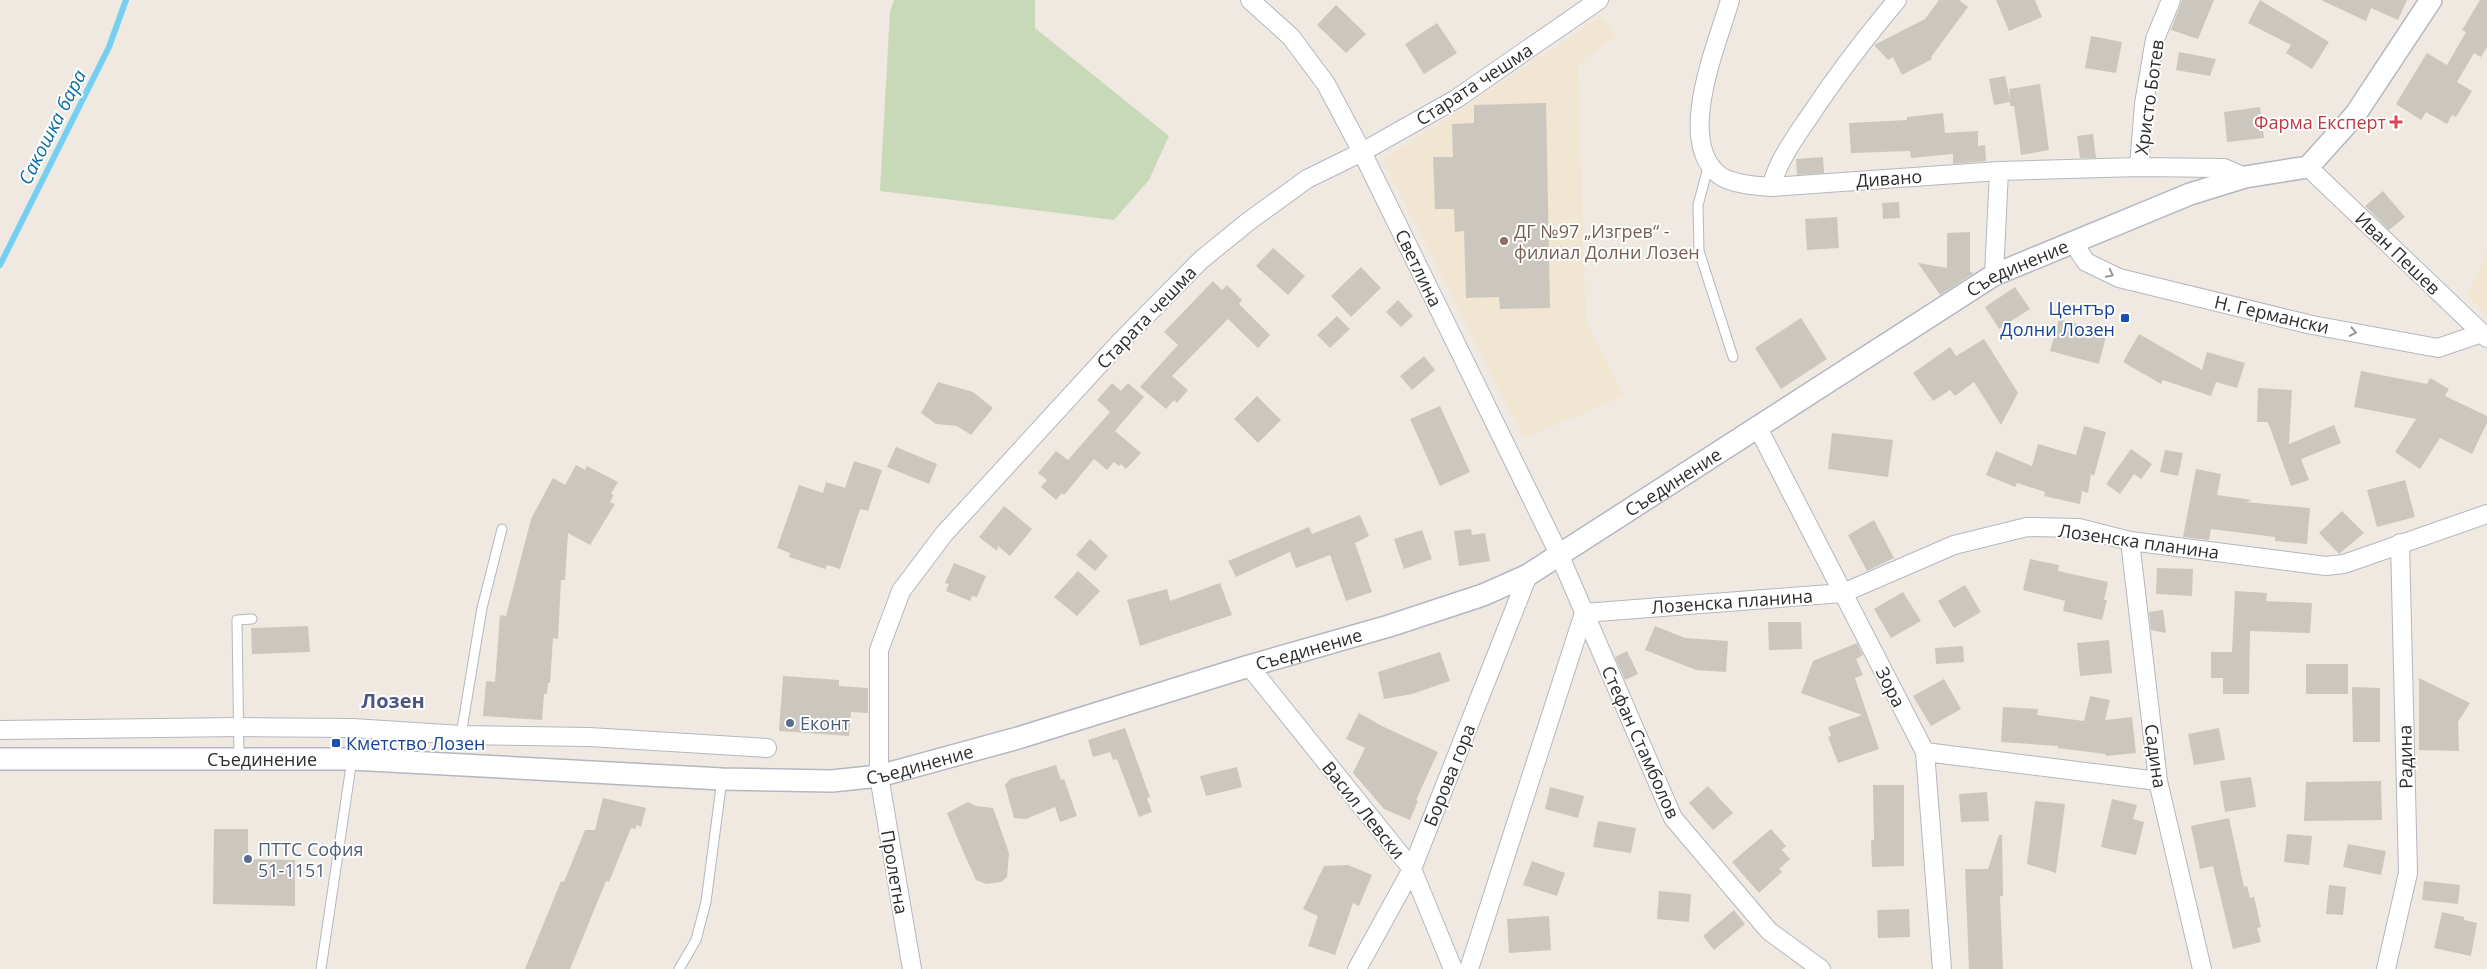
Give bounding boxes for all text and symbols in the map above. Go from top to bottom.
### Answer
street label: Старата чешма [1411,37,1537,131]
street label: Христо Ботев [2129,38,2169,156]
water label: Сакошка бара [12,65,92,189]
place label: Фарма Експерт [2254,110,2387,134]
marker: Фарма Експерт [2390,116,2402,128]
street label: Дивано [1855,164,1923,192]
street label: Иван Пешев [2350,206,2446,300]
place label: ДГ №97 „Изгрев“ - филиал Долни Лозен [1514,219,1700,264]
street label: Светлина [1390,225,1448,311]
street label: Съединение [1961,234,2072,302]
marker: ДГ №97 „Изгрев“ - филиал Долни Лозен [1498,235,1510,247]
street label: Старата чешма [1091,260,1201,374]
one-way arrow [2105,268,2114,278]
street label: Н. Германски [2212,289,2332,339]
place label: Център Долни Лозен [2000,296,2115,341]
marker: Център Долни Лозен [2119,312,2131,324]
one-way arrow [2349,327,2357,337]
street label: Съединение [1620,442,1726,522]
street label: Лозенска планина [2057,518,2221,564]
street label: Лозенска планина [1650,583,1814,619]
street label: Съединение [1252,622,1365,676]
street label: Стефан Стамболов [1597,662,1685,822]
street label: Зора [1871,663,1911,711]
district label: Лозен [361,687,425,714]
place label: Еконт [800,711,851,735]
marker: Еконт [784,717,796,729]
street label: Борова гора [1418,720,1480,830]
street label: Садина [2140,722,2172,790]
street label: Радина [2392,725,2418,789]
place label: Кметство Лозен [346,731,485,755]
marker: Кметство Лозен [330,737,342,749]
street label: Съединение [865,739,976,789]
street label: Съединение [207,747,317,771]
street label: Васил Левски [1317,756,1411,864]
street label: Пролетна [876,828,914,916]
place label: ПТТС София 51-1151 [258,837,363,882]
marker: ПТТС София 51-1151 [242,853,254,865]

